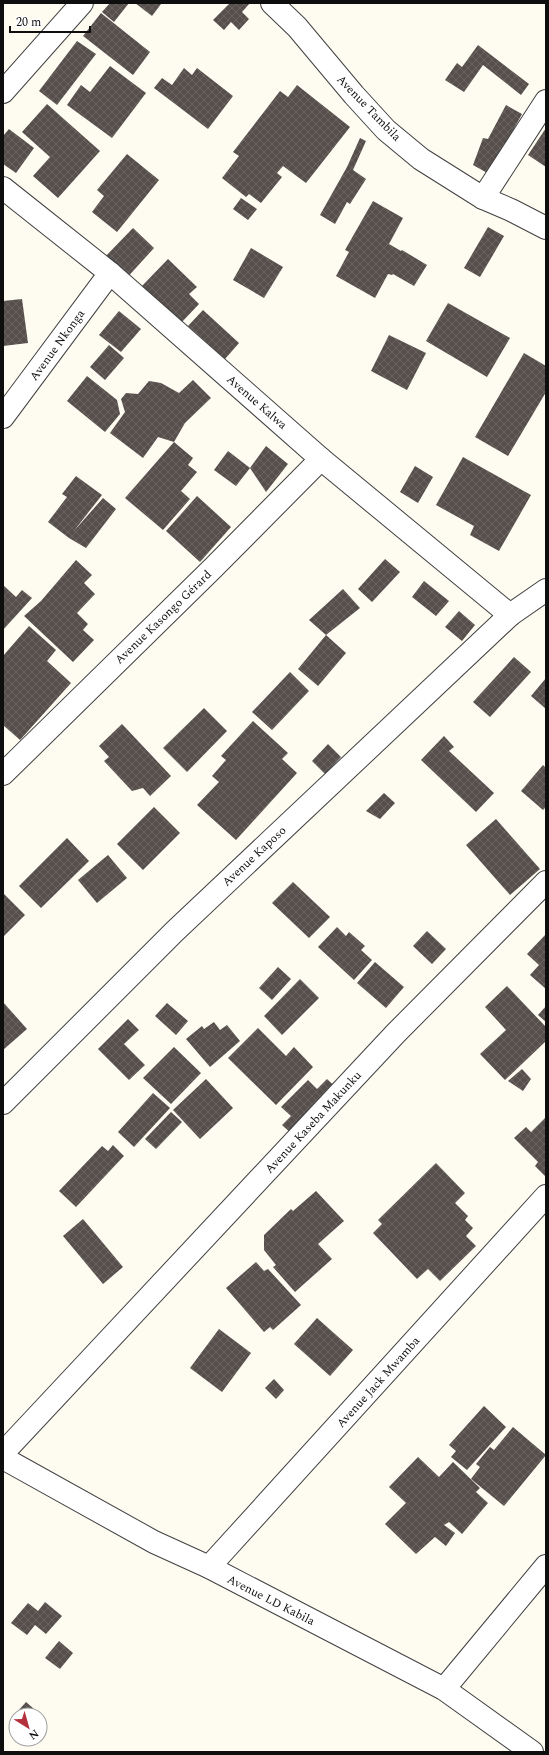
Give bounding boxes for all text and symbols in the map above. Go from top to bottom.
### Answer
scale bar [10,8,90,34]
text: 20 m [16,13,41,32]
street label: Avenue Tambila [332,71,405,146]
street label: Avenue Nkonga [25,305,90,385]
street label: Avenue Kalwa [222,371,291,434]
street label: Avenue Kasongo Gérard [110,566,216,669]
street label: Avenue Kaposo [218,821,291,891]
street label: Avenue Kaseba Makunku [261,1067,366,1178]
street label: Avenue Jack Mwamba [332,1332,425,1432]
street label: Avenue LD Kabila [223,1570,318,1631]
north arrow [8,1707,48,1747]
text: N [25,1725,42,1744]

